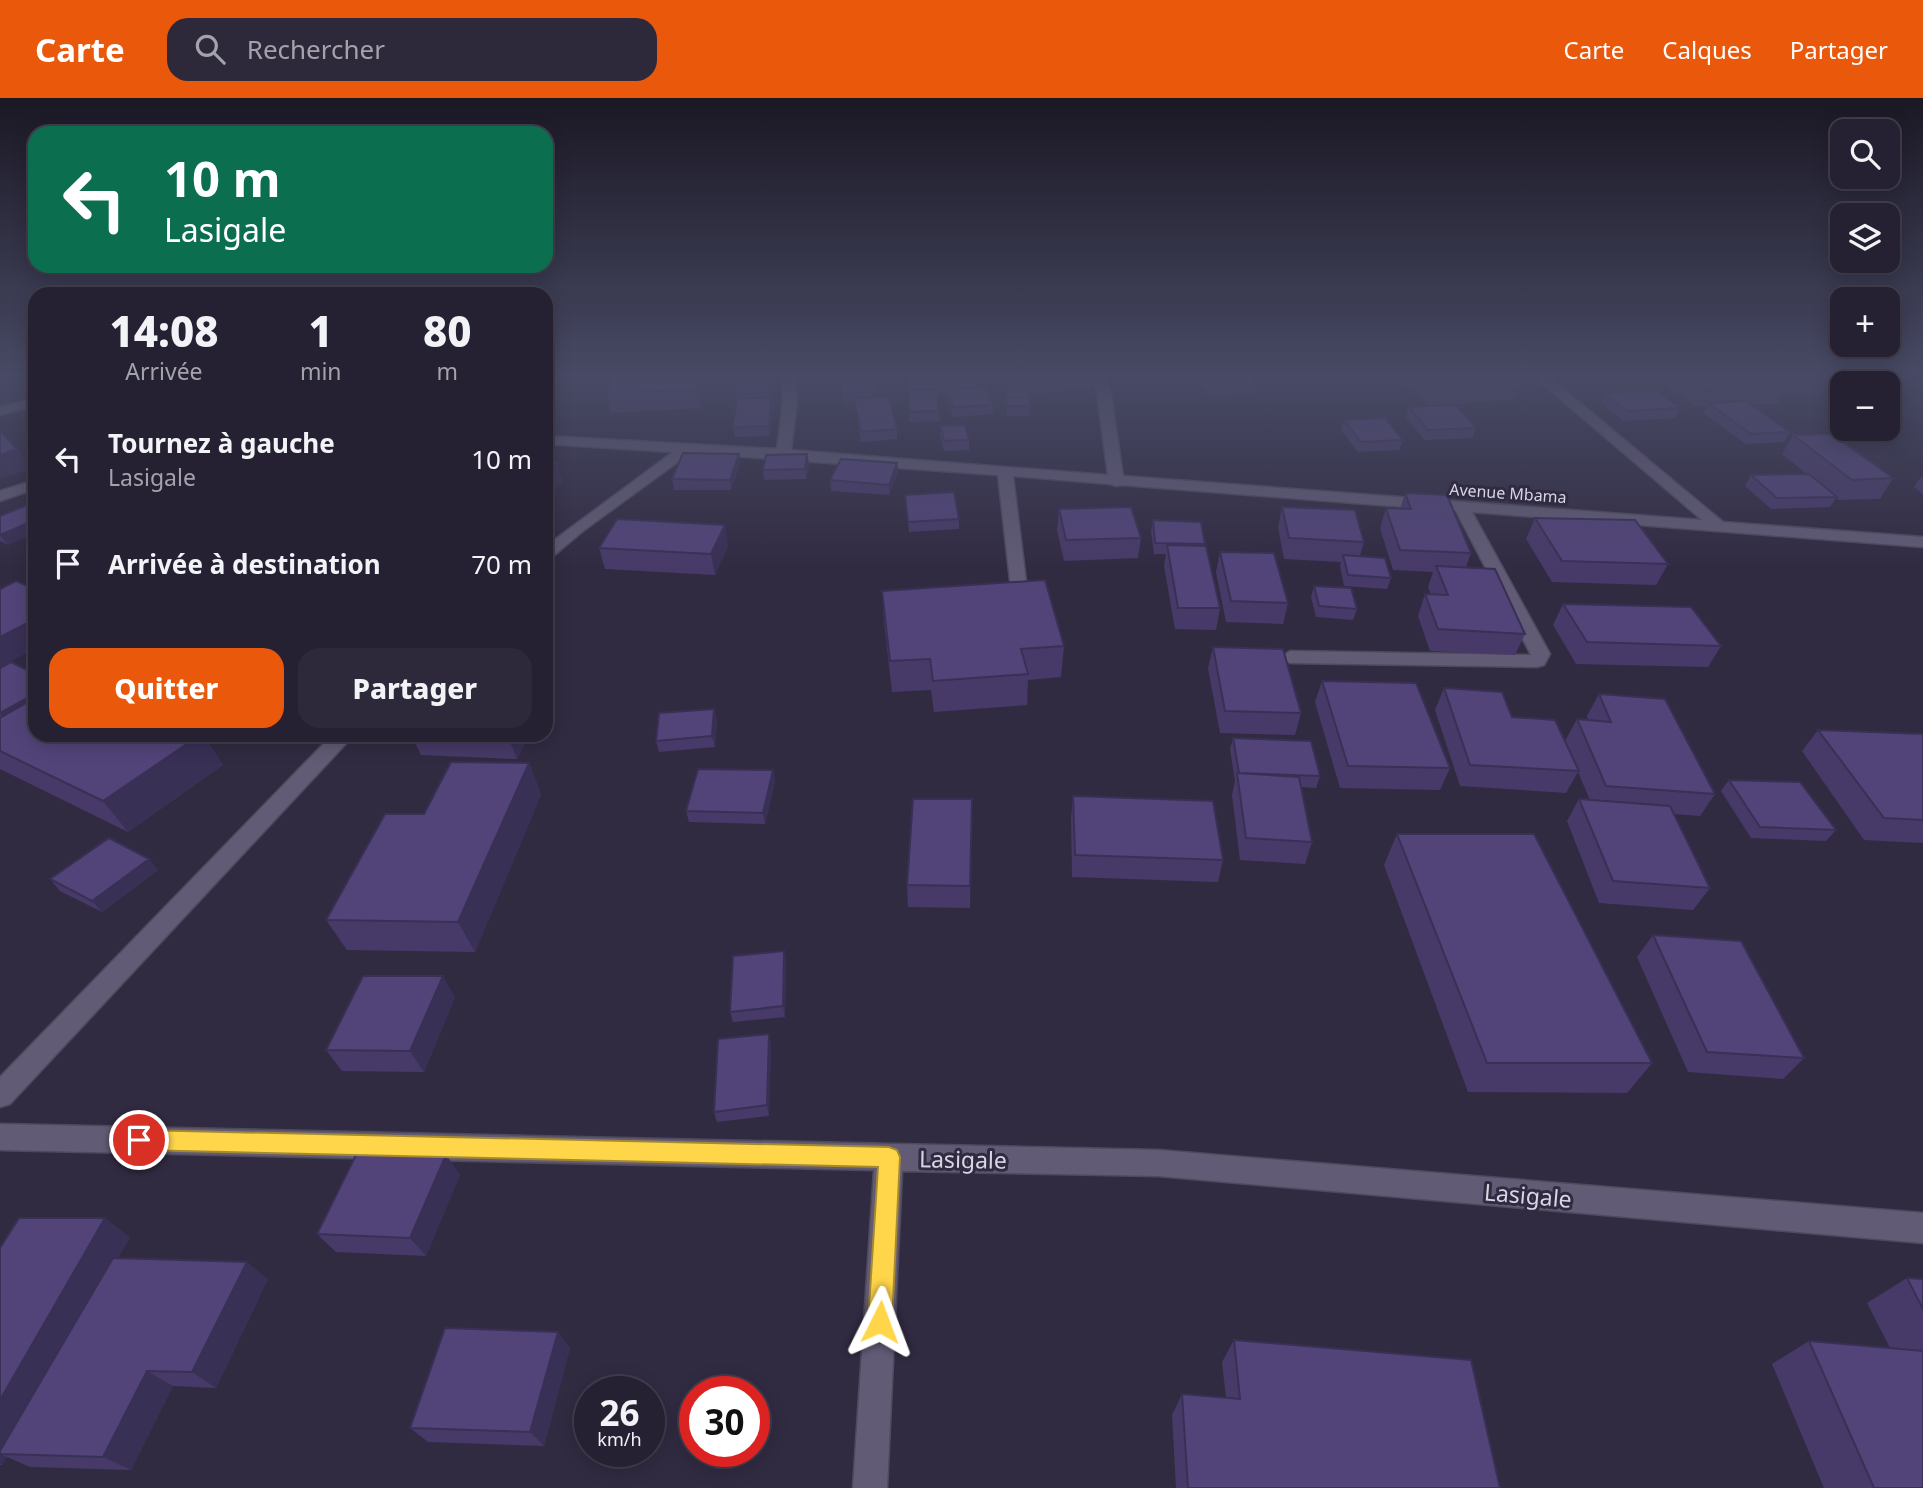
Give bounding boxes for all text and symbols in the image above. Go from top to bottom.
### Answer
search box [167,18,657,81]
text: Carte [35,27,125,72]
icon: search [191,30,229,68]
text: Rechercher [247,31,385,67]
text: Carte [1564,33,1624,66]
text: Calques [1662,33,1752,66]
text: Partager [1790,33,1888,66]
map controls [1830,119,1900,441]
button: search [1830,119,1900,189]
text: 10 m [164,145,281,211]
icon: left [49,154,140,245]
button: layers [1830,203,1900,273]
text: Lasigale [164,208,286,251]
button: + [1830,287,1900,357]
text: 14:08 [109,302,219,359]
text: 1 [309,302,333,359]
text: 80 [423,302,472,359]
text: Arrivée [125,355,203,387]
text: min [300,355,342,387]
text: m [437,355,458,387]
button: − [1830,371,1900,441]
text: Tournez à gauche [108,425,335,461]
icon: left [49,440,87,478]
text: 10 m [471,441,532,477]
text: Lasigale [108,461,196,493]
street label: Avenue Mbama [1449,478,1567,508]
icon: arrive [49,545,87,583]
text: Arrivée à destination [108,546,381,582]
text: 70 m [471,546,532,582]
button: Quitter [49,648,284,728]
button: Partager [298,648,532,728]
pin [109,1110,169,1170]
icon: arrive [120,1121,158,1159]
street label: Lasigale [919,1142,1007,1176]
street label: Lasigale [1483,1175,1573,1215]
position arrow [843,1285,917,1359]
speed limit sign: 30 [679,1376,770,1467]
text: 26 [599,1389,640,1436]
text: km/h [597,1427,642,1451]

